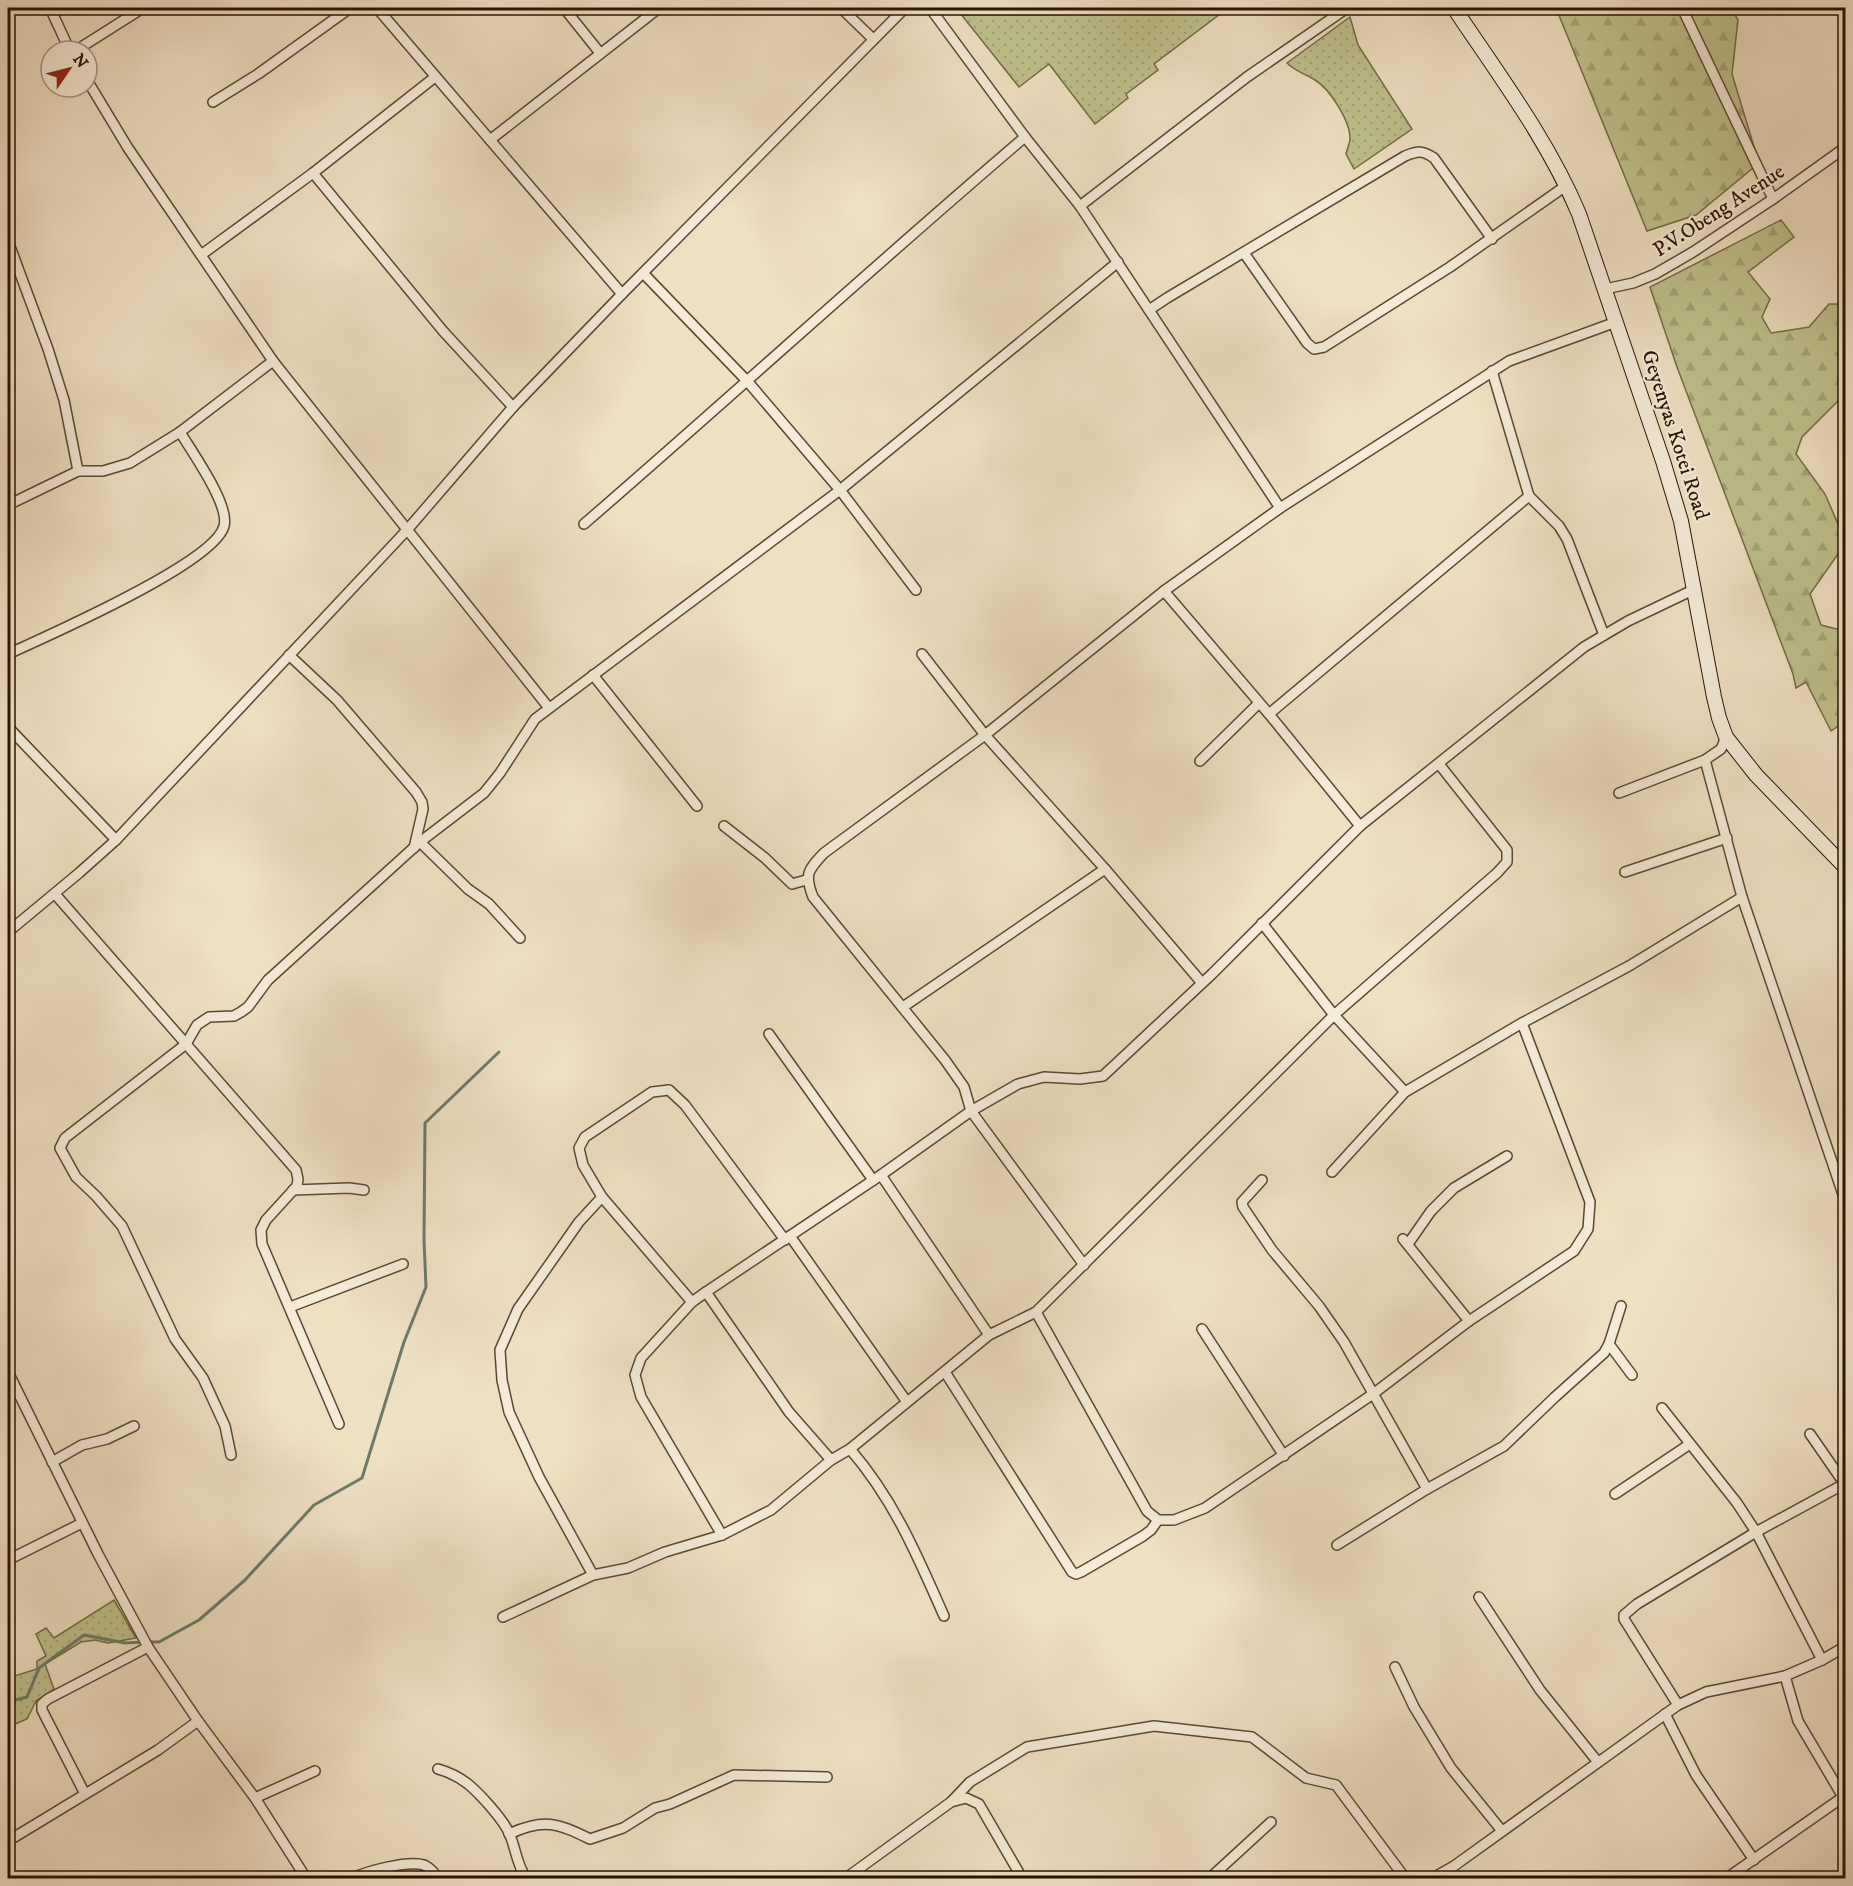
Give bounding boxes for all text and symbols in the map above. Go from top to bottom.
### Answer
north arrow [39,39,99,99]
text: N [69,50,92,72]
street label: P.V.Obeng Avenue [1648,159,1790,263]
street label: Geyenyas Kotei Road [1635,347,1715,524]

